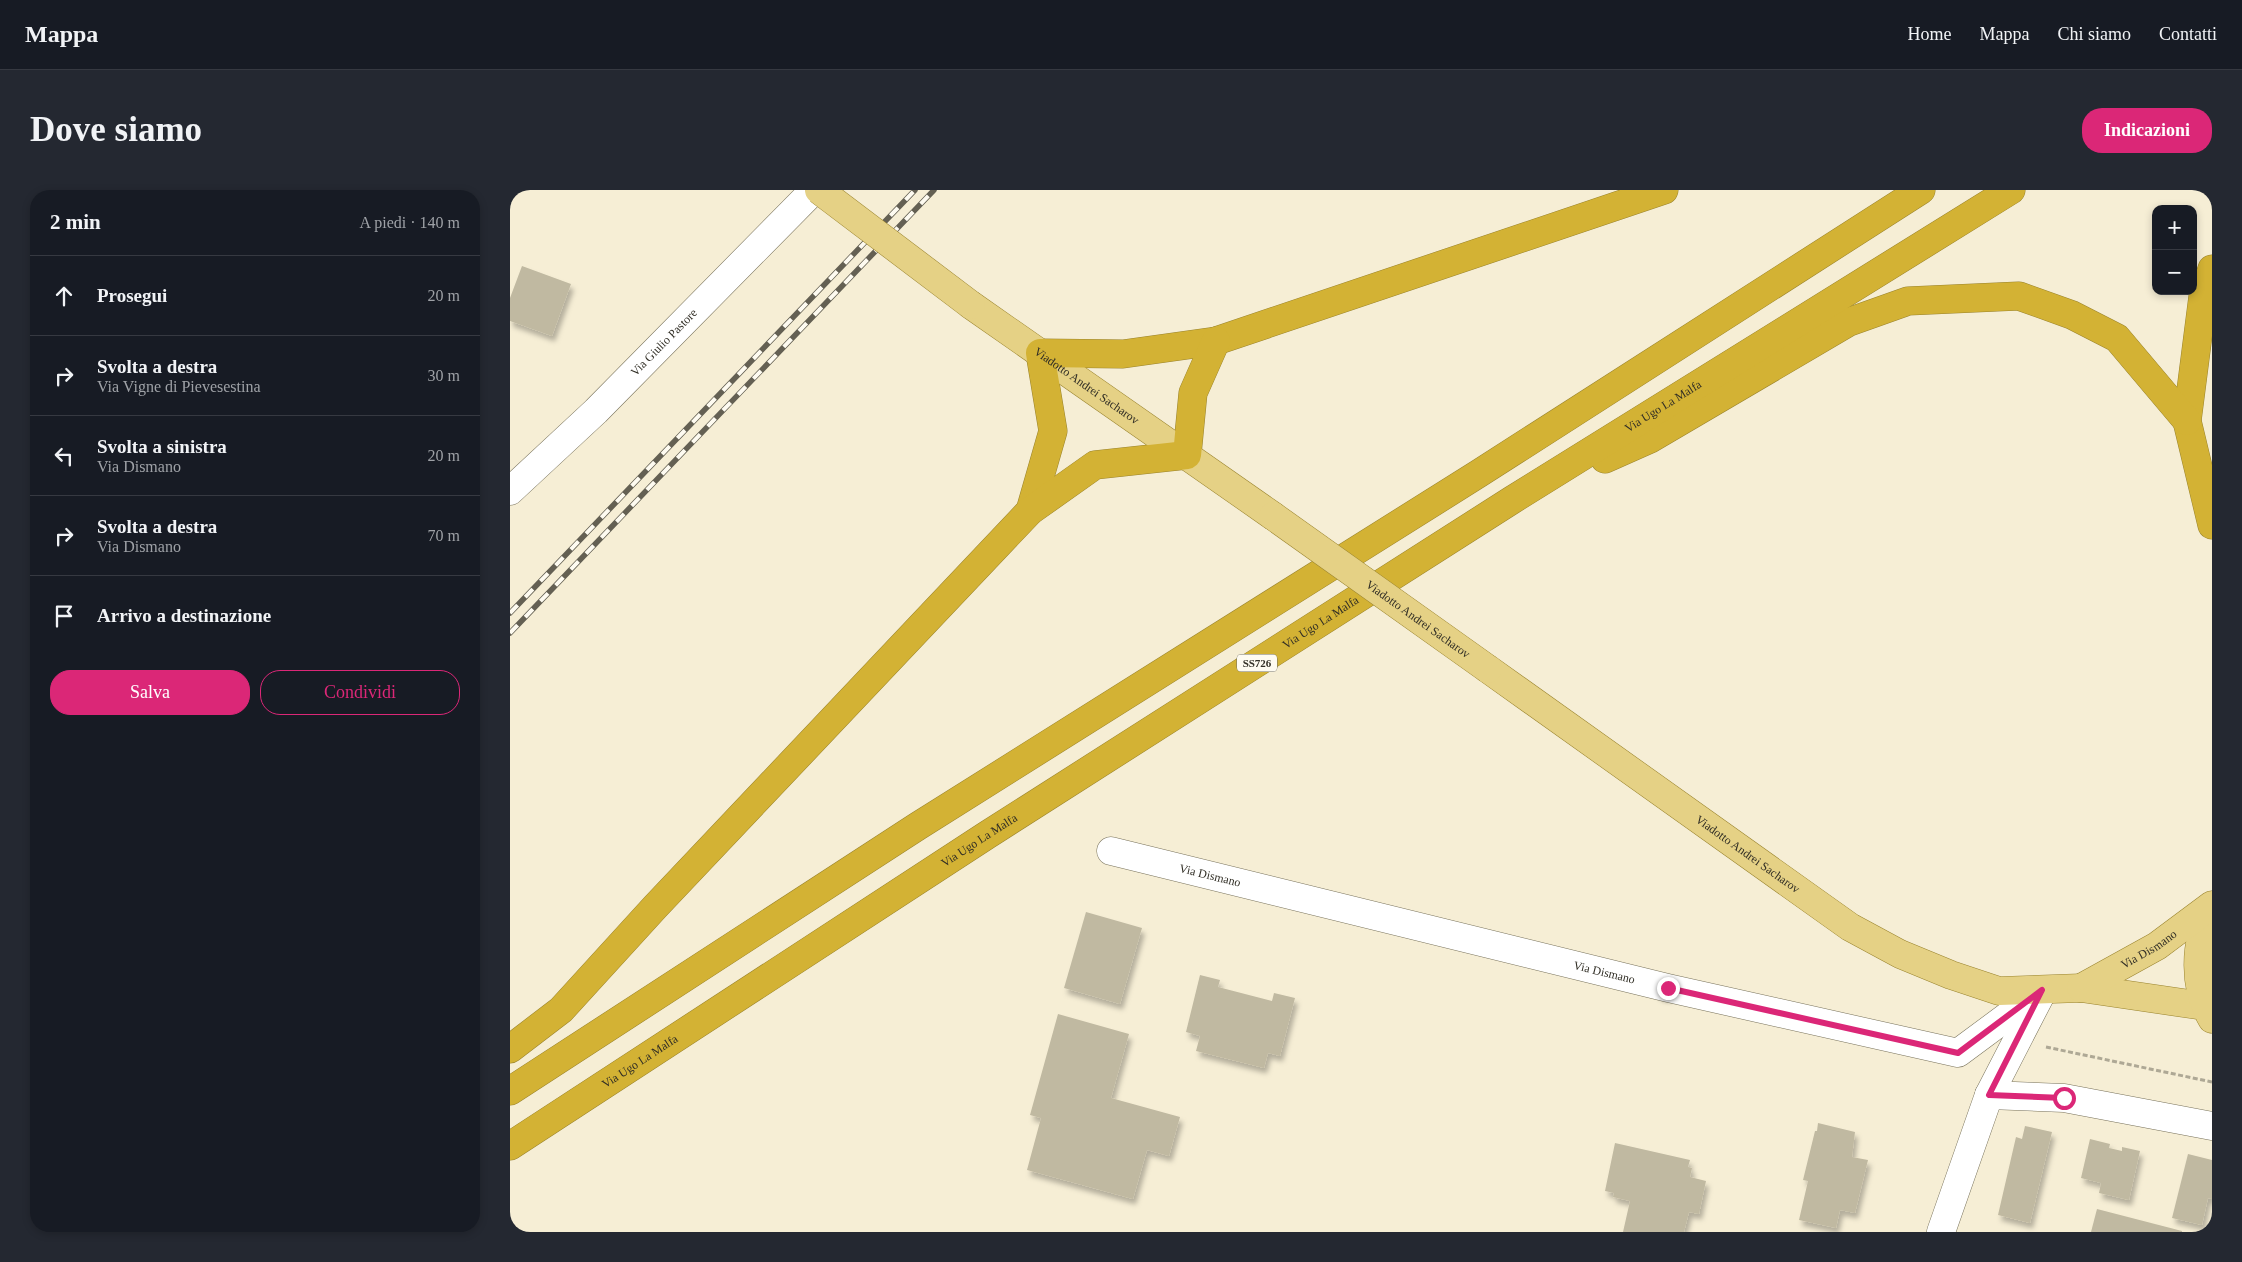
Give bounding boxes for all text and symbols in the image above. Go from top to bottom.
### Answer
text: Mappa [25,21,98,47]
text: Home [1908,24,1952,44]
text: Mappa [1980,24,2029,44]
text: Chi siamo [2057,24,2131,44]
text: Contatti [2159,24,2217,44]
button: Indicazioni [2082,108,2212,153]
text: Dove siamo [30,110,202,149]
map controls [2152,205,2197,295]
button: + [2152,205,2197,250]
text: 2 min [50,210,101,234]
text: A piedi · 140 m [360,214,460,231]
button: − [2152,250,2197,295]
icon: ahead [50,282,78,310]
text: Prosegui [97,285,167,306]
text: 20 m [428,287,460,304]
street label: Via Giulio Pastore [628,306,700,379]
street label: Viadotto Andrei Sacharov [1031,344,1142,427]
text: Svolta a destra [97,356,217,377]
icon: right [50,362,78,390]
text: 30 m [428,367,460,384]
street label: Via Ugo La Malfa [1622,377,1705,435]
text: Via Vigne di Pievesestina [97,378,261,395]
text: Svolta a sinistra [97,436,227,457]
icon: left [50,442,78,470]
text: 20 m [428,447,460,464]
text: Via Dismano [97,458,181,475]
text: Svolta a destra [97,516,217,537]
icon: right [50,522,78,550]
text: 70 m [428,527,460,544]
text: Via Dismano [97,538,181,555]
street label: Viadotto Andrei Sacharov [1363,577,1473,661]
street label: Via Ugo La Malfa [1280,592,1362,652]
icon: arrive [50,602,78,630]
text: Arrivo a destinazione [97,605,271,626]
road number: SS726 [1237,654,1277,672]
button: Salva [50,670,250,715]
button: Condividi [260,670,460,715]
street label: Via Ugo La Malfa [939,810,1020,870]
street label: Viadotto Andrei Sacharov [1693,812,1803,896]
street label: Via Dismano [1178,861,1242,890]
street label: Via Dismano [2118,927,2179,972]
street label: Via Dismano [1572,958,1637,987]
route end [1657,977,1680,1000]
street label: Via Ugo La Malfa [599,1031,681,1091]
route start [2053,1087,2076,1110]

